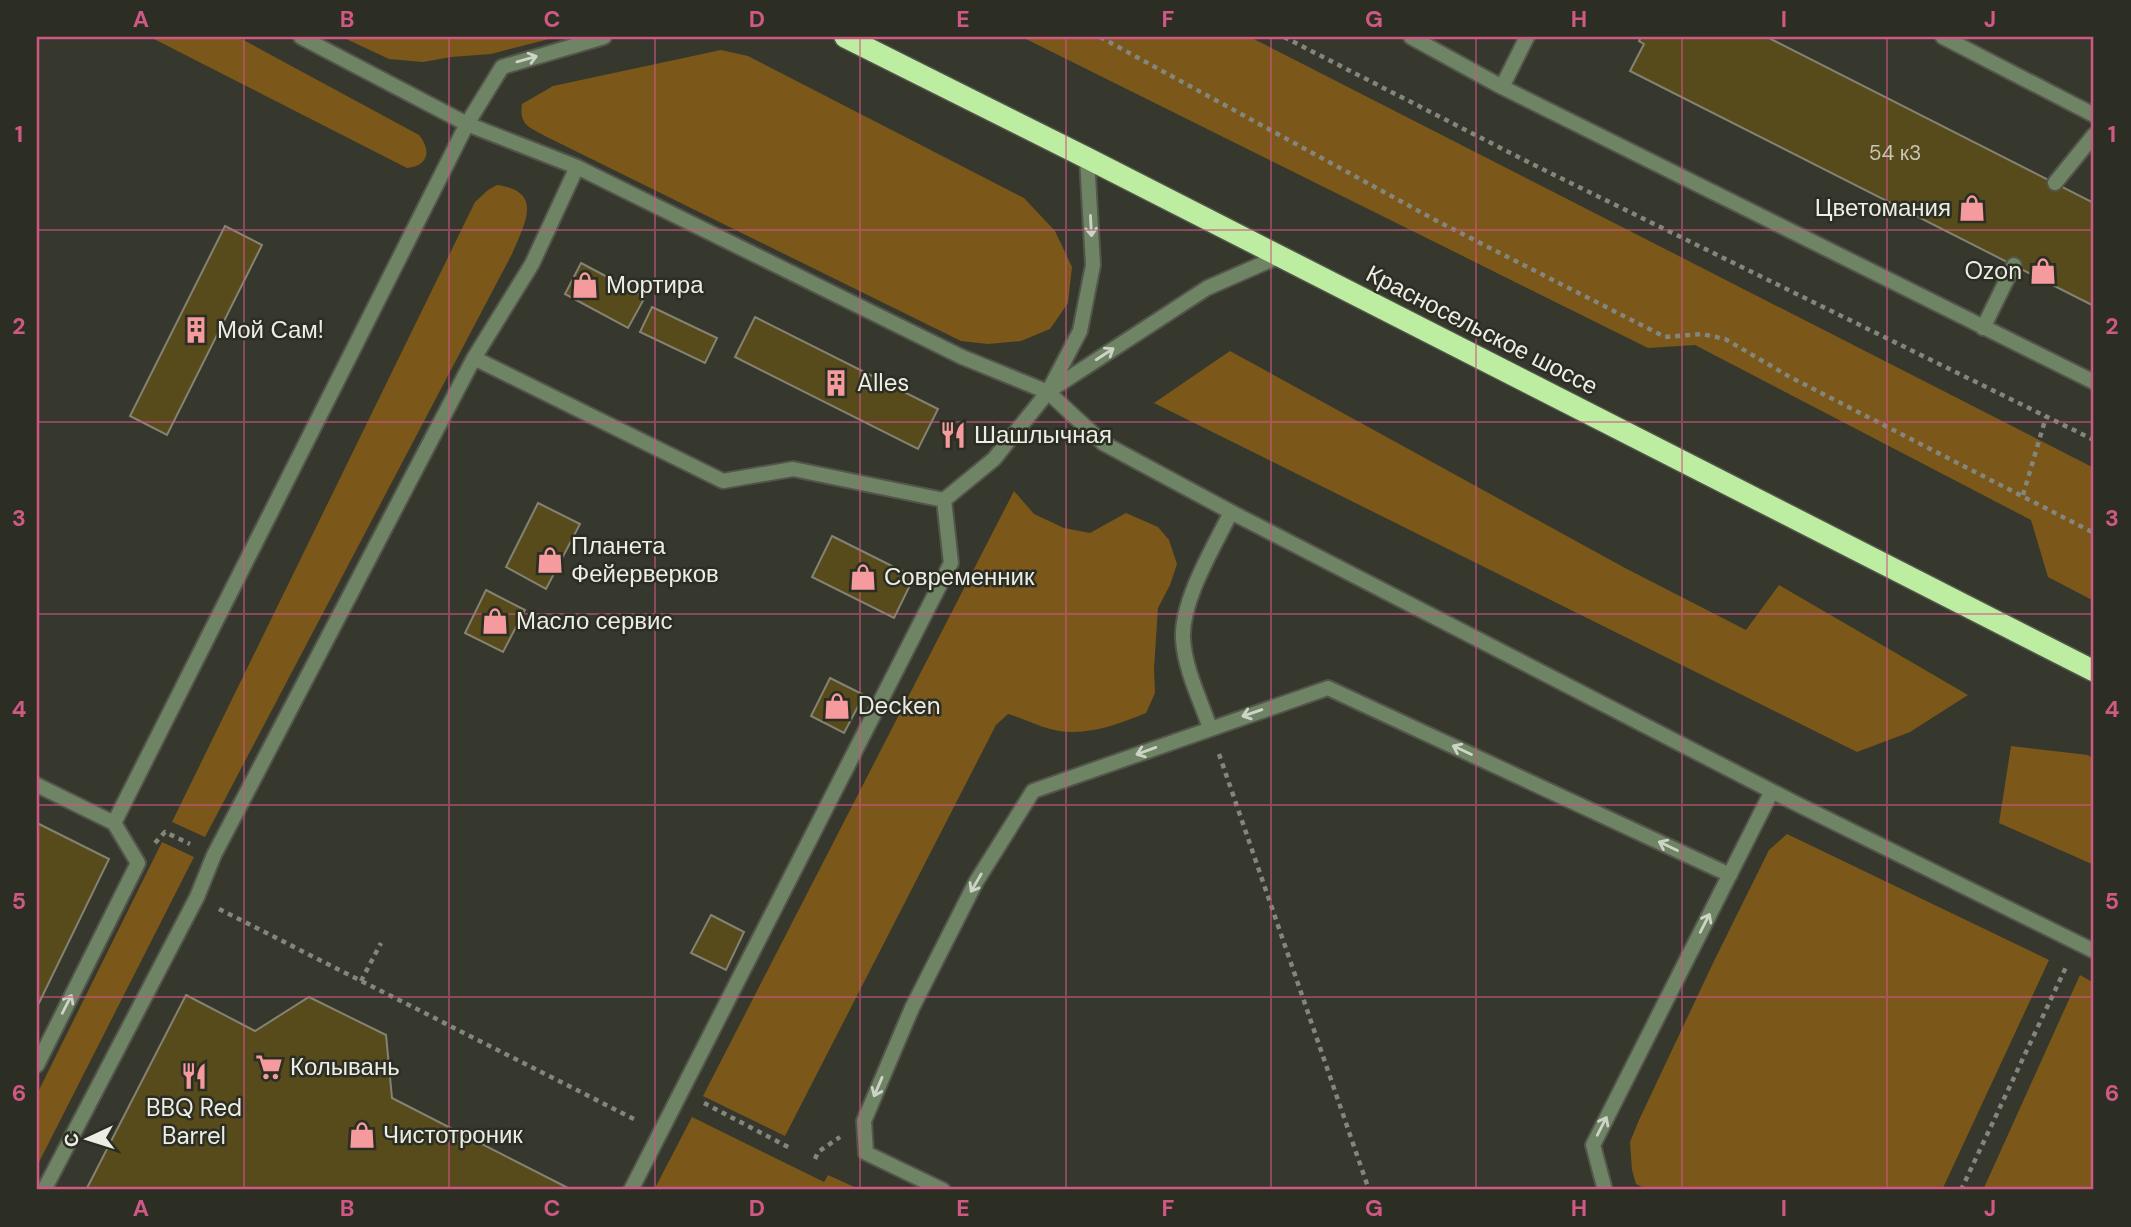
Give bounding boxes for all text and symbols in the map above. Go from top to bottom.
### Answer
text: A [133,4,149,34]
text: B [340,4,354,34]
text: C [544,4,560,34]
text: D [749,4,765,34]
text: E [956,4,970,34]
text: F [1162,4,1175,34]
text: G [1365,4,1383,34]
text: H [1571,4,1587,34]
text: I [1781,4,1787,34]
text: J [1984,4,1996,34]
one-way arrow [516,52,538,65]
text: 1 [15,119,23,149]
text: 1 [2108,119,2116,149]
house number: 54 к3 [1869,139,1921,167]
place label: Цветомания [1815,192,1951,223]
shop icon: Цветомания [1957,193,1987,223]
one-way arrow [1084,214,1097,237]
place label: Ozon [1964,255,2022,286]
shop icon: Ozon [2028,256,2058,286]
street label: Красносельское шоссе [1361,258,1603,402]
place label: Мортира [606,269,704,300]
shop icon: Мортира [570,270,600,300]
text: 2 [12,311,26,341]
text: 2 [2105,311,2119,341]
place label: Мой Сам! [217,314,324,345]
building icon: Мой Сам! [181,315,211,345]
one-way arrow [1095,347,1115,361]
place label: Alles [857,367,909,398]
building icon: Alles [821,368,851,398]
place label: Шашлычная [974,419,1112,450]
restaurant icon: Шашлычная [938,420,968,450]
text: 3 [12,503,26,533]
text: 3 [2105,503,2119,533]
place label: Планета Фейерверков [571,530,719,589]
shop icon: Планета Фейерверков [535,545,565,575]
place label: Современник [884,561,1035,592]
shop icon: Современник [848,562,878,592]
place label: Масло сервис [516,605,672,636]
shop icon: Масло сервис [480,606,510,636]
place label: Decken [858,690,941,721]
shop icon: Decken [822,691,852,721]
text: 4 [12,694,27,724]
text: 4 [2105,694,2120,724]
one-way arrow [1242,708,1264,721]
one-way arrow [1452,743,1473,756]
one-way arrow [1135,746,1157,758]
one-way arrow [1658,839,1679,852]
one-way arrow [969,872,983,892]
text: 5 [12,886,26,916]
text: 5 [2105,886,2119,916]
one-way arrow [1699,913,1713,934]
one-way arrow [61,994,75,1015]
place label: Колывань [290,1051,400,1082]
supermarket icon: Колывань [254,1052,284,1082]
restaurant icon: BBQ Red Barrel [179,1061,209,1091]
one-way arrow [871,1076,884,1098]
text: 6 [12,1078,26,1108]
text: 6 [2105,1078,2119,1108]
place label: BBQ Red Barrel [146,1092,242,1151]
north arrow [52,1104,122,1174]
one-way arrow [1596,1116,1610,1137]
place label: Чистотроник [383,1119,523,1150]
shop icon: Чистотроник [347,1120,377,1150]
text: С [59,1132,84,1148]
text: A [133,1193,149,1223]
text: B [340,1193,354,1223]
text: C [544,1193,560,1223]
text: D [749,1193,765,1223]
text: E [956,1193,970,1223]
text: F [1162,1193,1175,1223]
text: G [1365,1193,1383,1223]
text: H [1571,1193,1587,1223]
text: I [1781,1193,1787,1223]
text: J [1984,1193,1996,1223]

